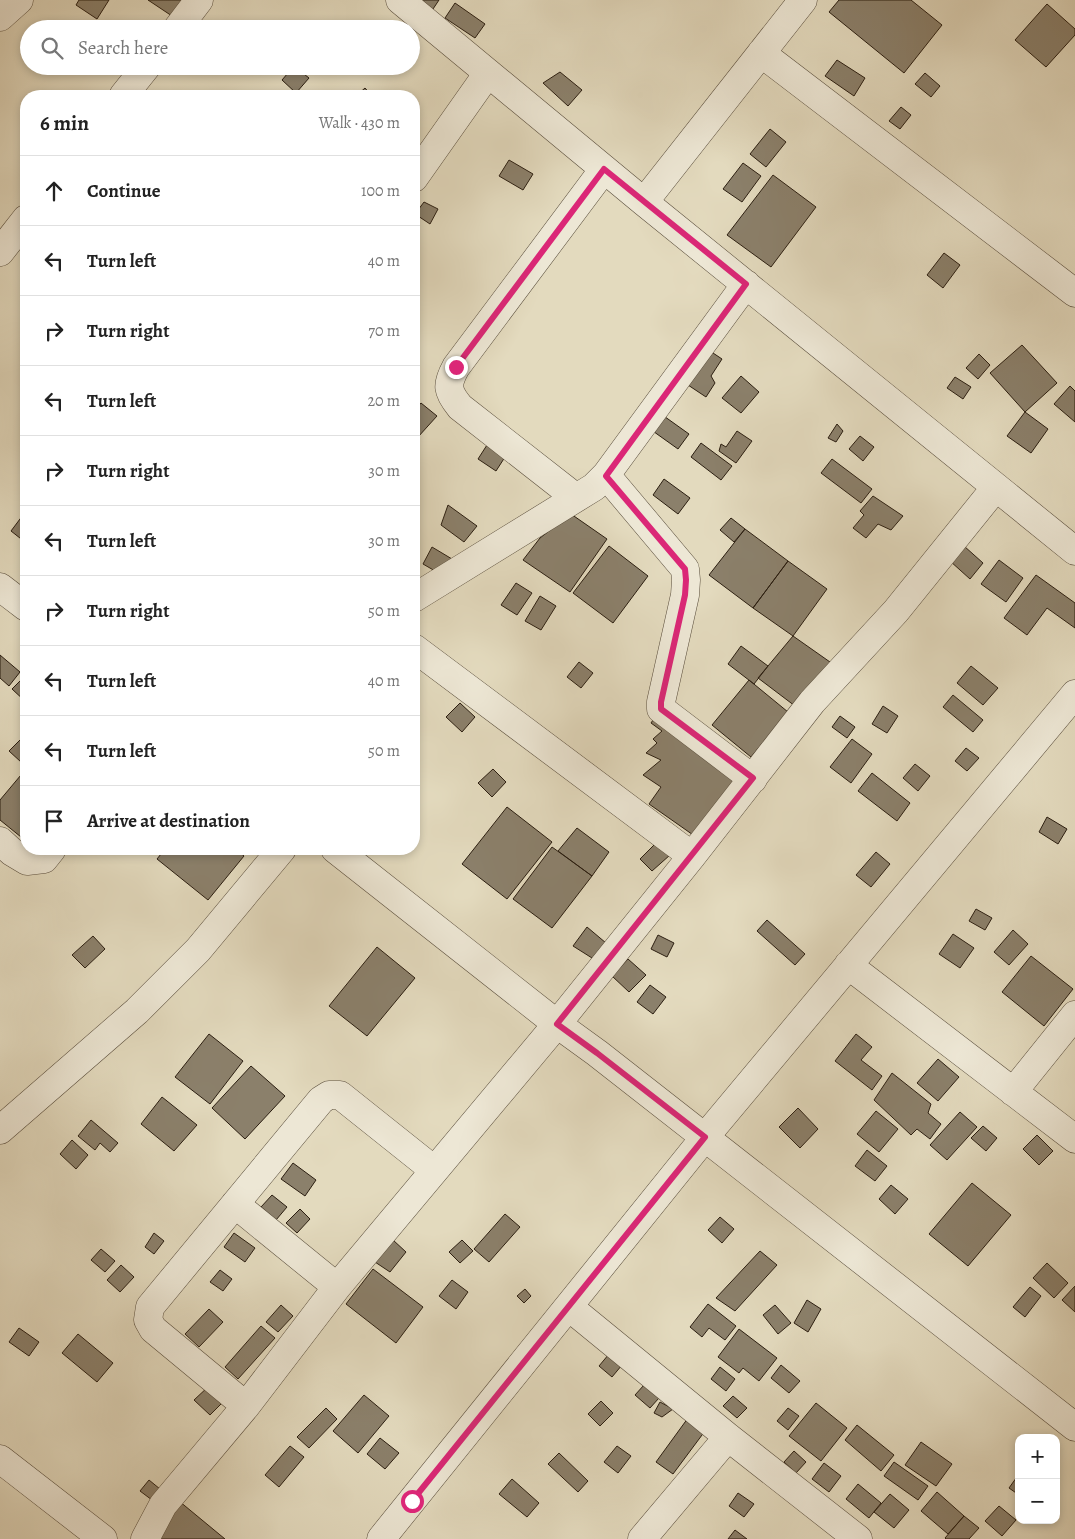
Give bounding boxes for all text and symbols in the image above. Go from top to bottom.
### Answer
search box [20,20,420,75]
icon: search [38,34,66,62]
text: Search here [78,35,168,61]
text: 6 min [40,109,89,137]
text: Walk · 430 m [319,112,400,134]
icon: ahead [40,177,68,205]
text: Continue [87,178,161,204]
text: 100 m [361,180,400,202]
icon: left [40,247,68,275]
text: Turn left [87,248,156,274]
text: 40 m [368,250,400,272]
icon: right [40,317,68,345]
text: Turn right [87,318,169,344]
text: 70 m [368,320,400,342]
route end [445,356,468,379]
icon: left [40,387,68,415]
text: Turn left [87,388,156,414]
text: 20 m [367,390,400,412]
icon: right [40,457,68,485]
text: Turn right [87,458,169,484]
text: 30 m [368,460,400,482]
icon: left [40,527,68,555]
text: Turn left [87,528,156,554]
text: 30 m [368,530,400,552]
icon: right [40,597,68,625]
text: Turn right [87,598,169,624]
text: 50 m [368,600,400,622]
icon: left [40,667,68,695]
text: Turn left [87,668,156,694]
text: 40 m [368,670,400,692]
icon: left [40,737,68,765]
text: Turn left [87,738,156,764]
text: 50 m [368,740,400,762]
icon: arrive [40,807,68,835]
text: Arrive at destination [87,808,250,834]
map controls [1015,1434,1060,1524]
button: + [1015,1434,1060,1479]
button: − [1015,1479,1060,1524]
route start [401,1490,424,1513]

